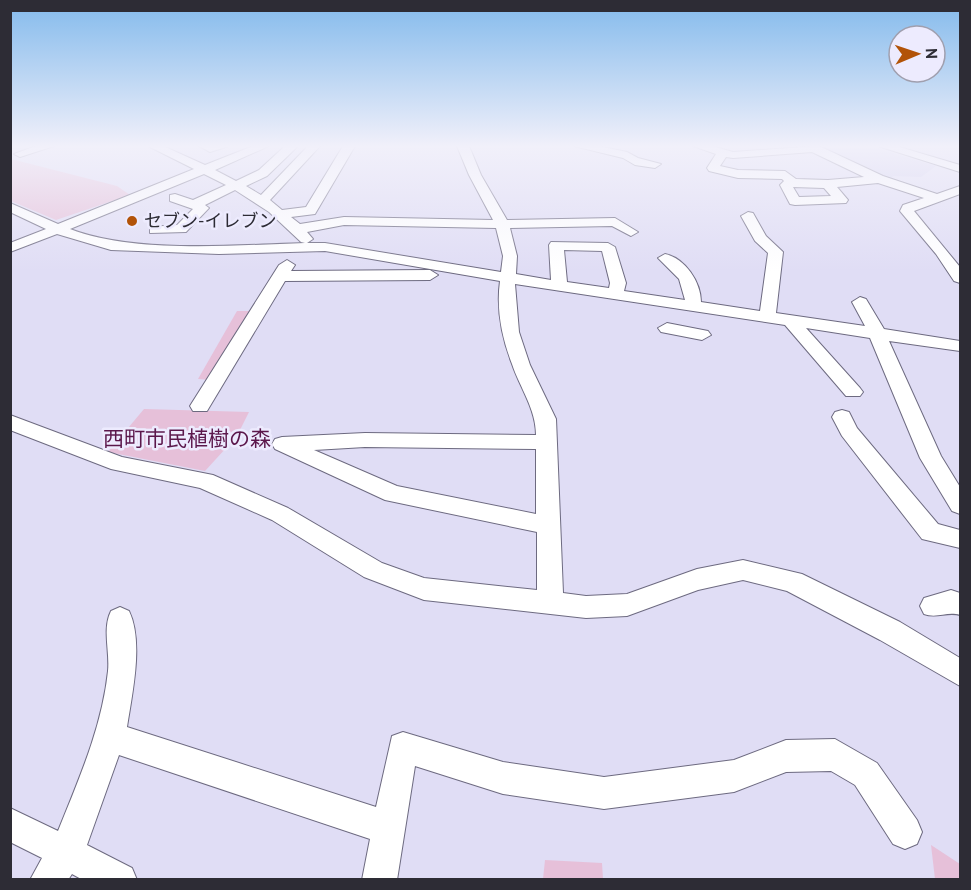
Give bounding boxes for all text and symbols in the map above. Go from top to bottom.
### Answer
north arrow [887,24,947,84]
text: N [922,48,942,59]
place label: セブン-イレブン [144,209,276,232]
marker: セブン-イレブン [125,214,139,228]
park label: 西町市民植樹の森 [103,425,271,452]

